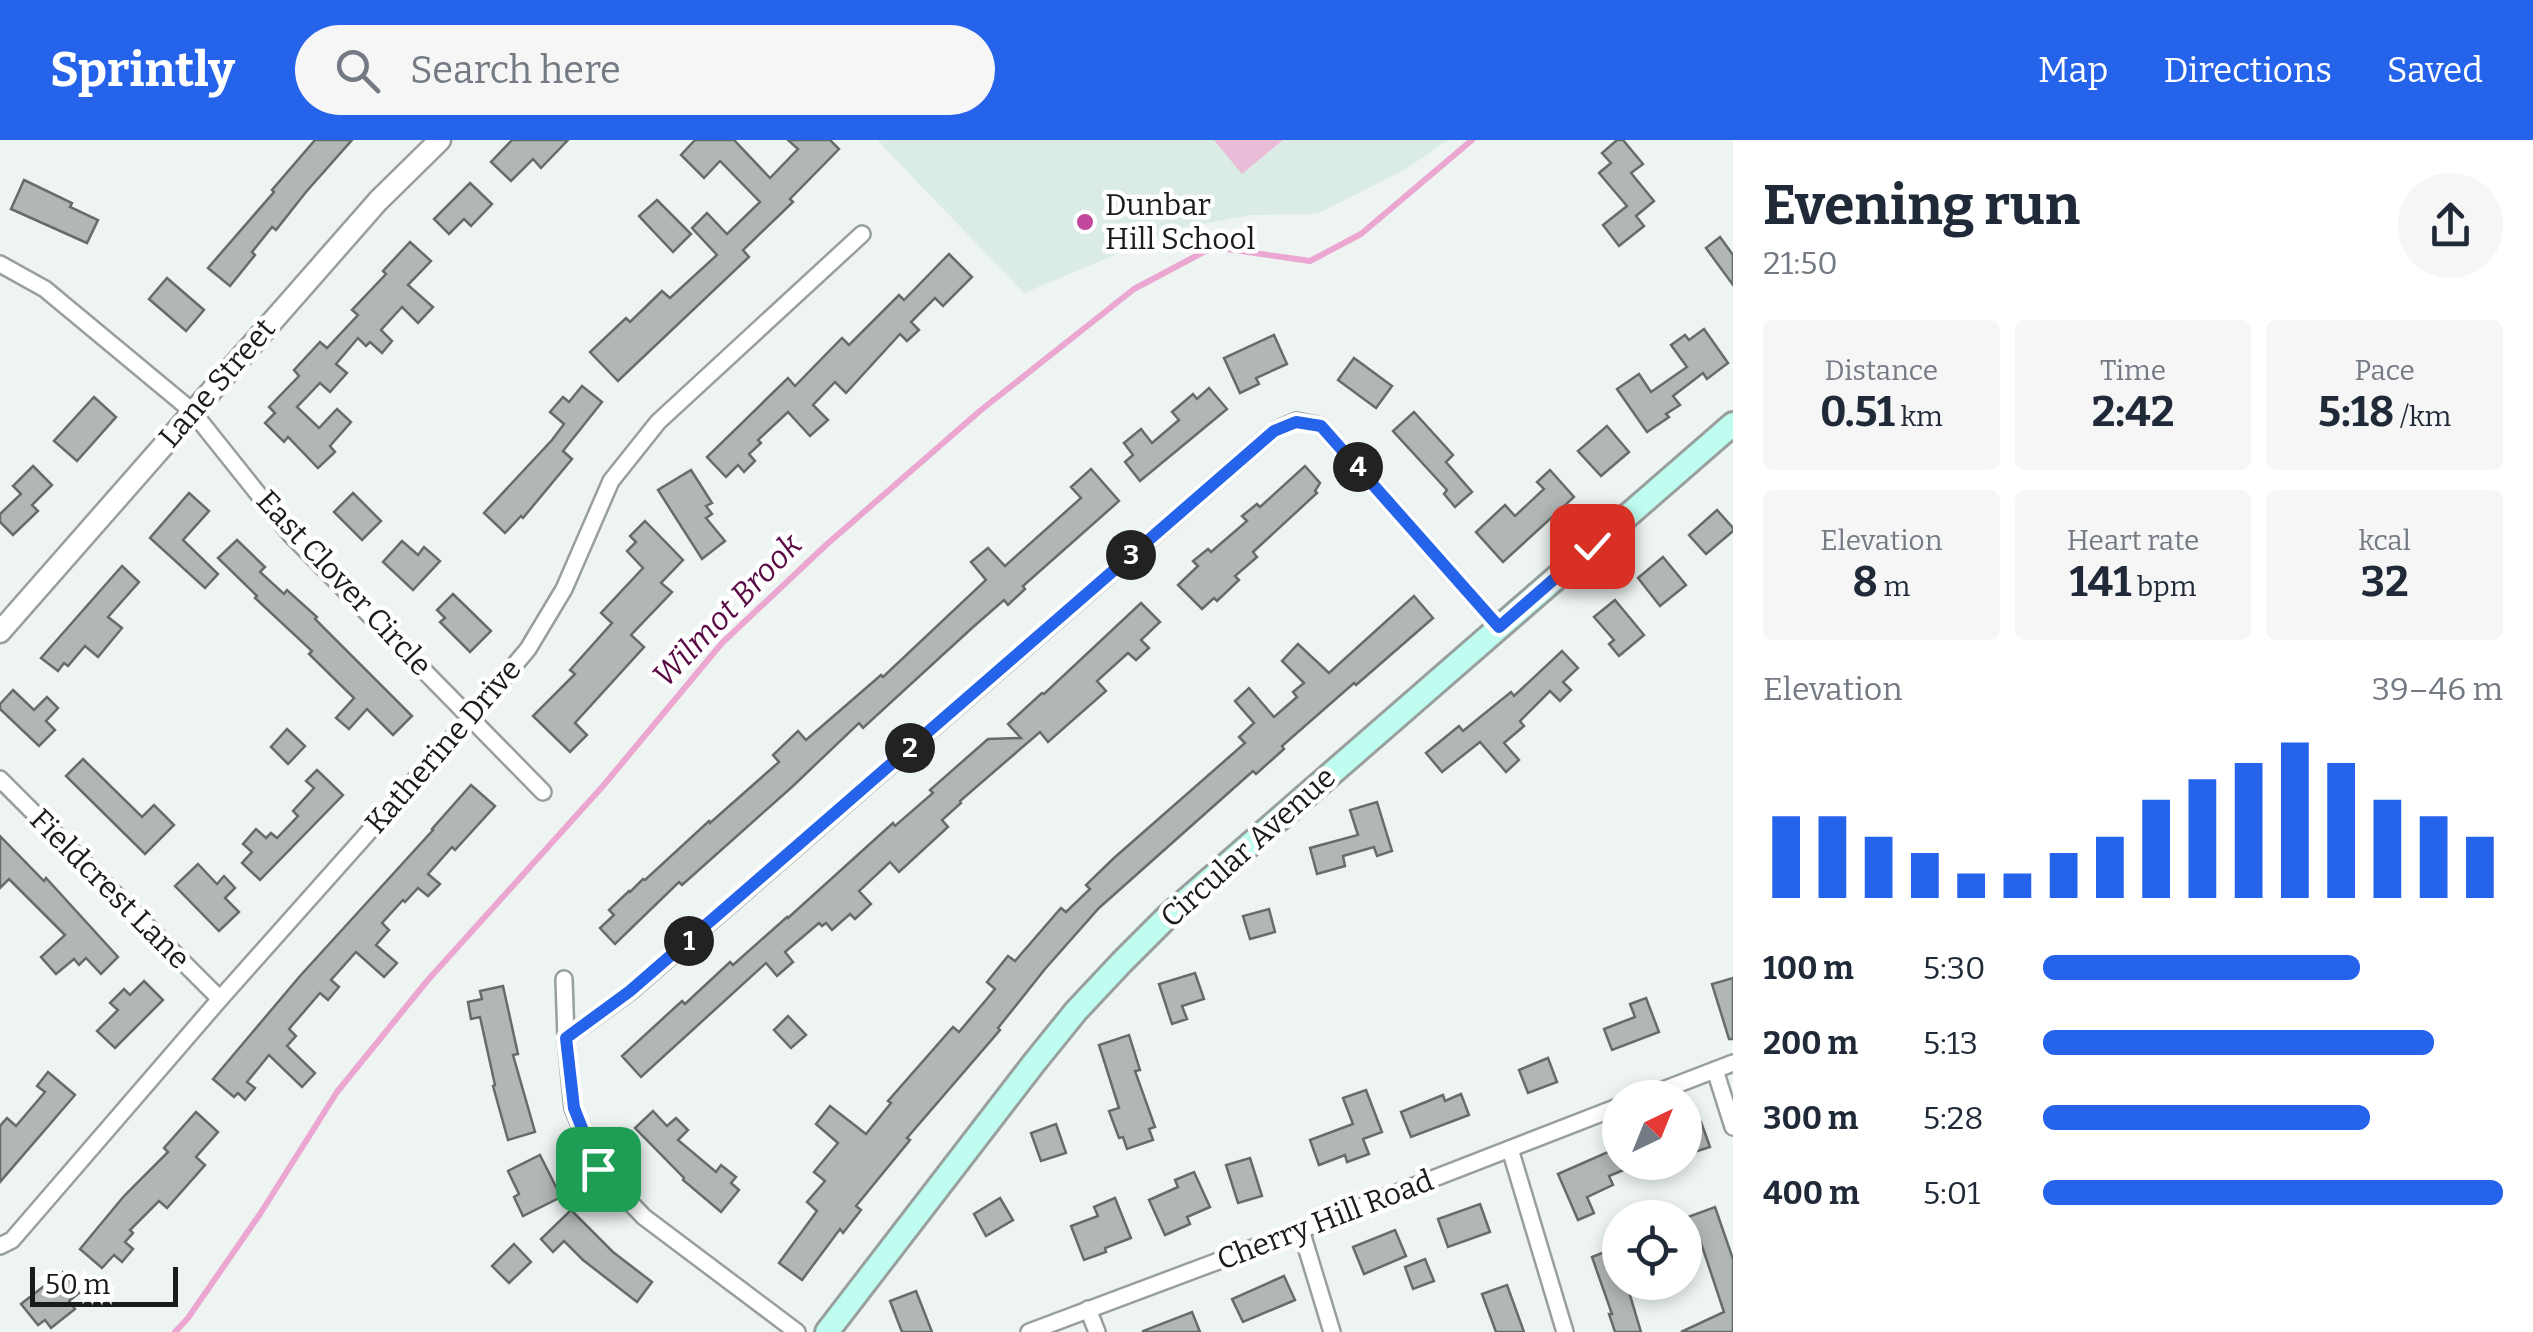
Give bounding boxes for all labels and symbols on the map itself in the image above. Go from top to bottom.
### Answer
place label: Dunbar Hill School [1105,187,1255,257]
marker: Dunbar Hill School [1074,211,1096,233]
street label: Lane Street [151,311,283,455]
pin: 4 [1333,442,1383,492]
street label: East Clover Circle [249,483,439,683]
pin [1550,504,1635,589]
water label: Wilmot Brook [645,525,810,694]
pin: 3 [1106,530,1156,580]
street label: Katherine Drive [358,651,528,841]
pin: 2 [885,723,935,773]
street label: Circular Avenue [1153,759,1343,935]
street label: Fieldcrest Lane [23,802,197,976]
pin: 1 [664,916,714,966]
north arrow [1602,1080,1702,1180]
pin [556,1127,641,1212]
street label: Cherry Hill Road [1212,1162,1438,1278]
scale bar [30,1262,178,1306]

